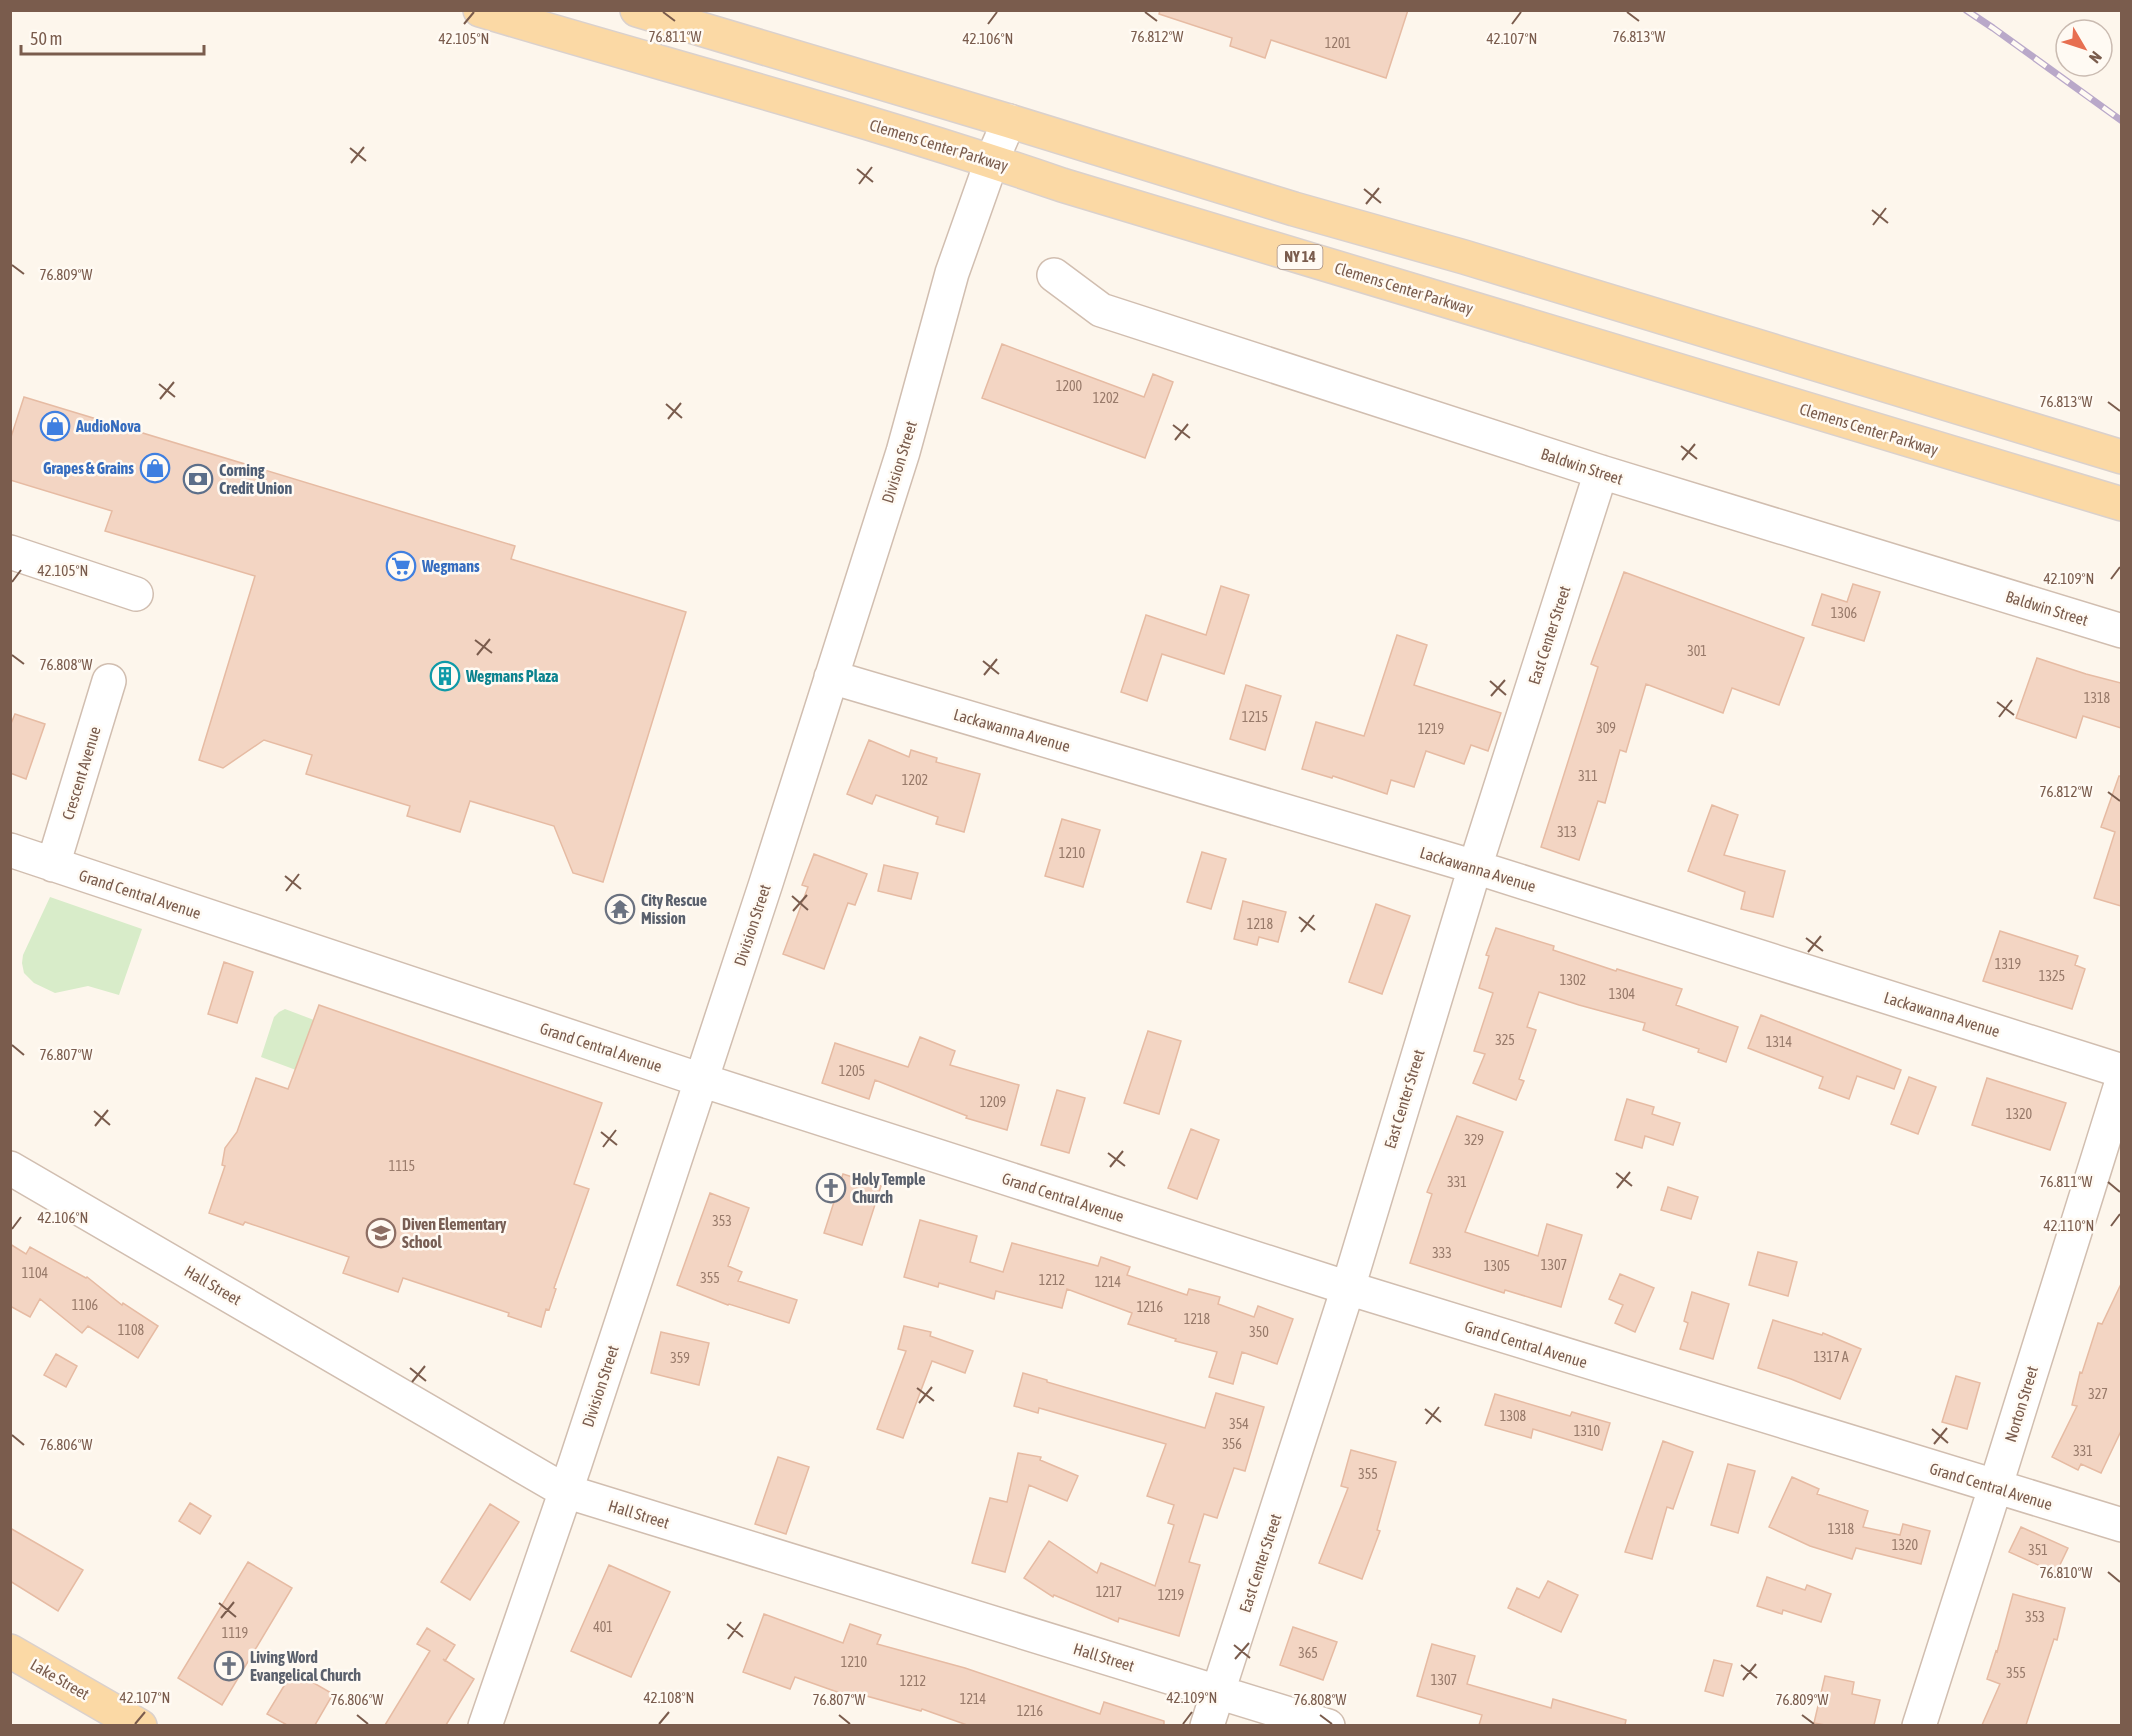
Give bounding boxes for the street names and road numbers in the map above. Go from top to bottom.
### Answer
street label: Clemens Center Parkway [867,115,1011,176]
road number: NY 14 [1278,245,1322,269]
street label: Clemens Center Parkway [1332,258,1476,319]
street label: Clemens Center Parkway [1797,399,1941,460]
street label: Division Street [878,418,920,505]
street label: Baldwin Street [1539,444,1626,488]
street label: East Center Street [1525,583,1574,687]
street label: Baldwin Street [2004,587,2091,629]
street label: Lackawanna Avenue [952,705,1072,755]
street label: Crescent Avenue [58,724,104,822]
street label: Lackawanna Avenue [1418,843,1538,895]
street label: Grand Central Avenue [77,866,203,922]
street label: Division Street [730,882,774,968]
street label: Lackawanna Avenue [1882,988,2002,1040]
street label: Grand Central Avenue [538,1019,664,1075]
street label: East Center Street [1380,1047,1428,1151]
street label: Grand Central Avenue [1000,1169,1126,1225]
street label: Hall Street [181,1262,245,1309]
street label: Grand Central Avenue [1463,1317,1589,1371]
street label: Division Street [578,1343,622,1429]
street label: Norton Street [2001,1363,2041,1444]
street label: Grand Central Avenue [1928,1459,2054,1513]
street label: Hall Street [606,1496,672,1532]
street label: East Center Street [1236,1511,1285,1615]
street label: Hall Street [1071,1639,1137,1675]
street label: Lake Street [27,1655,93,1703]

